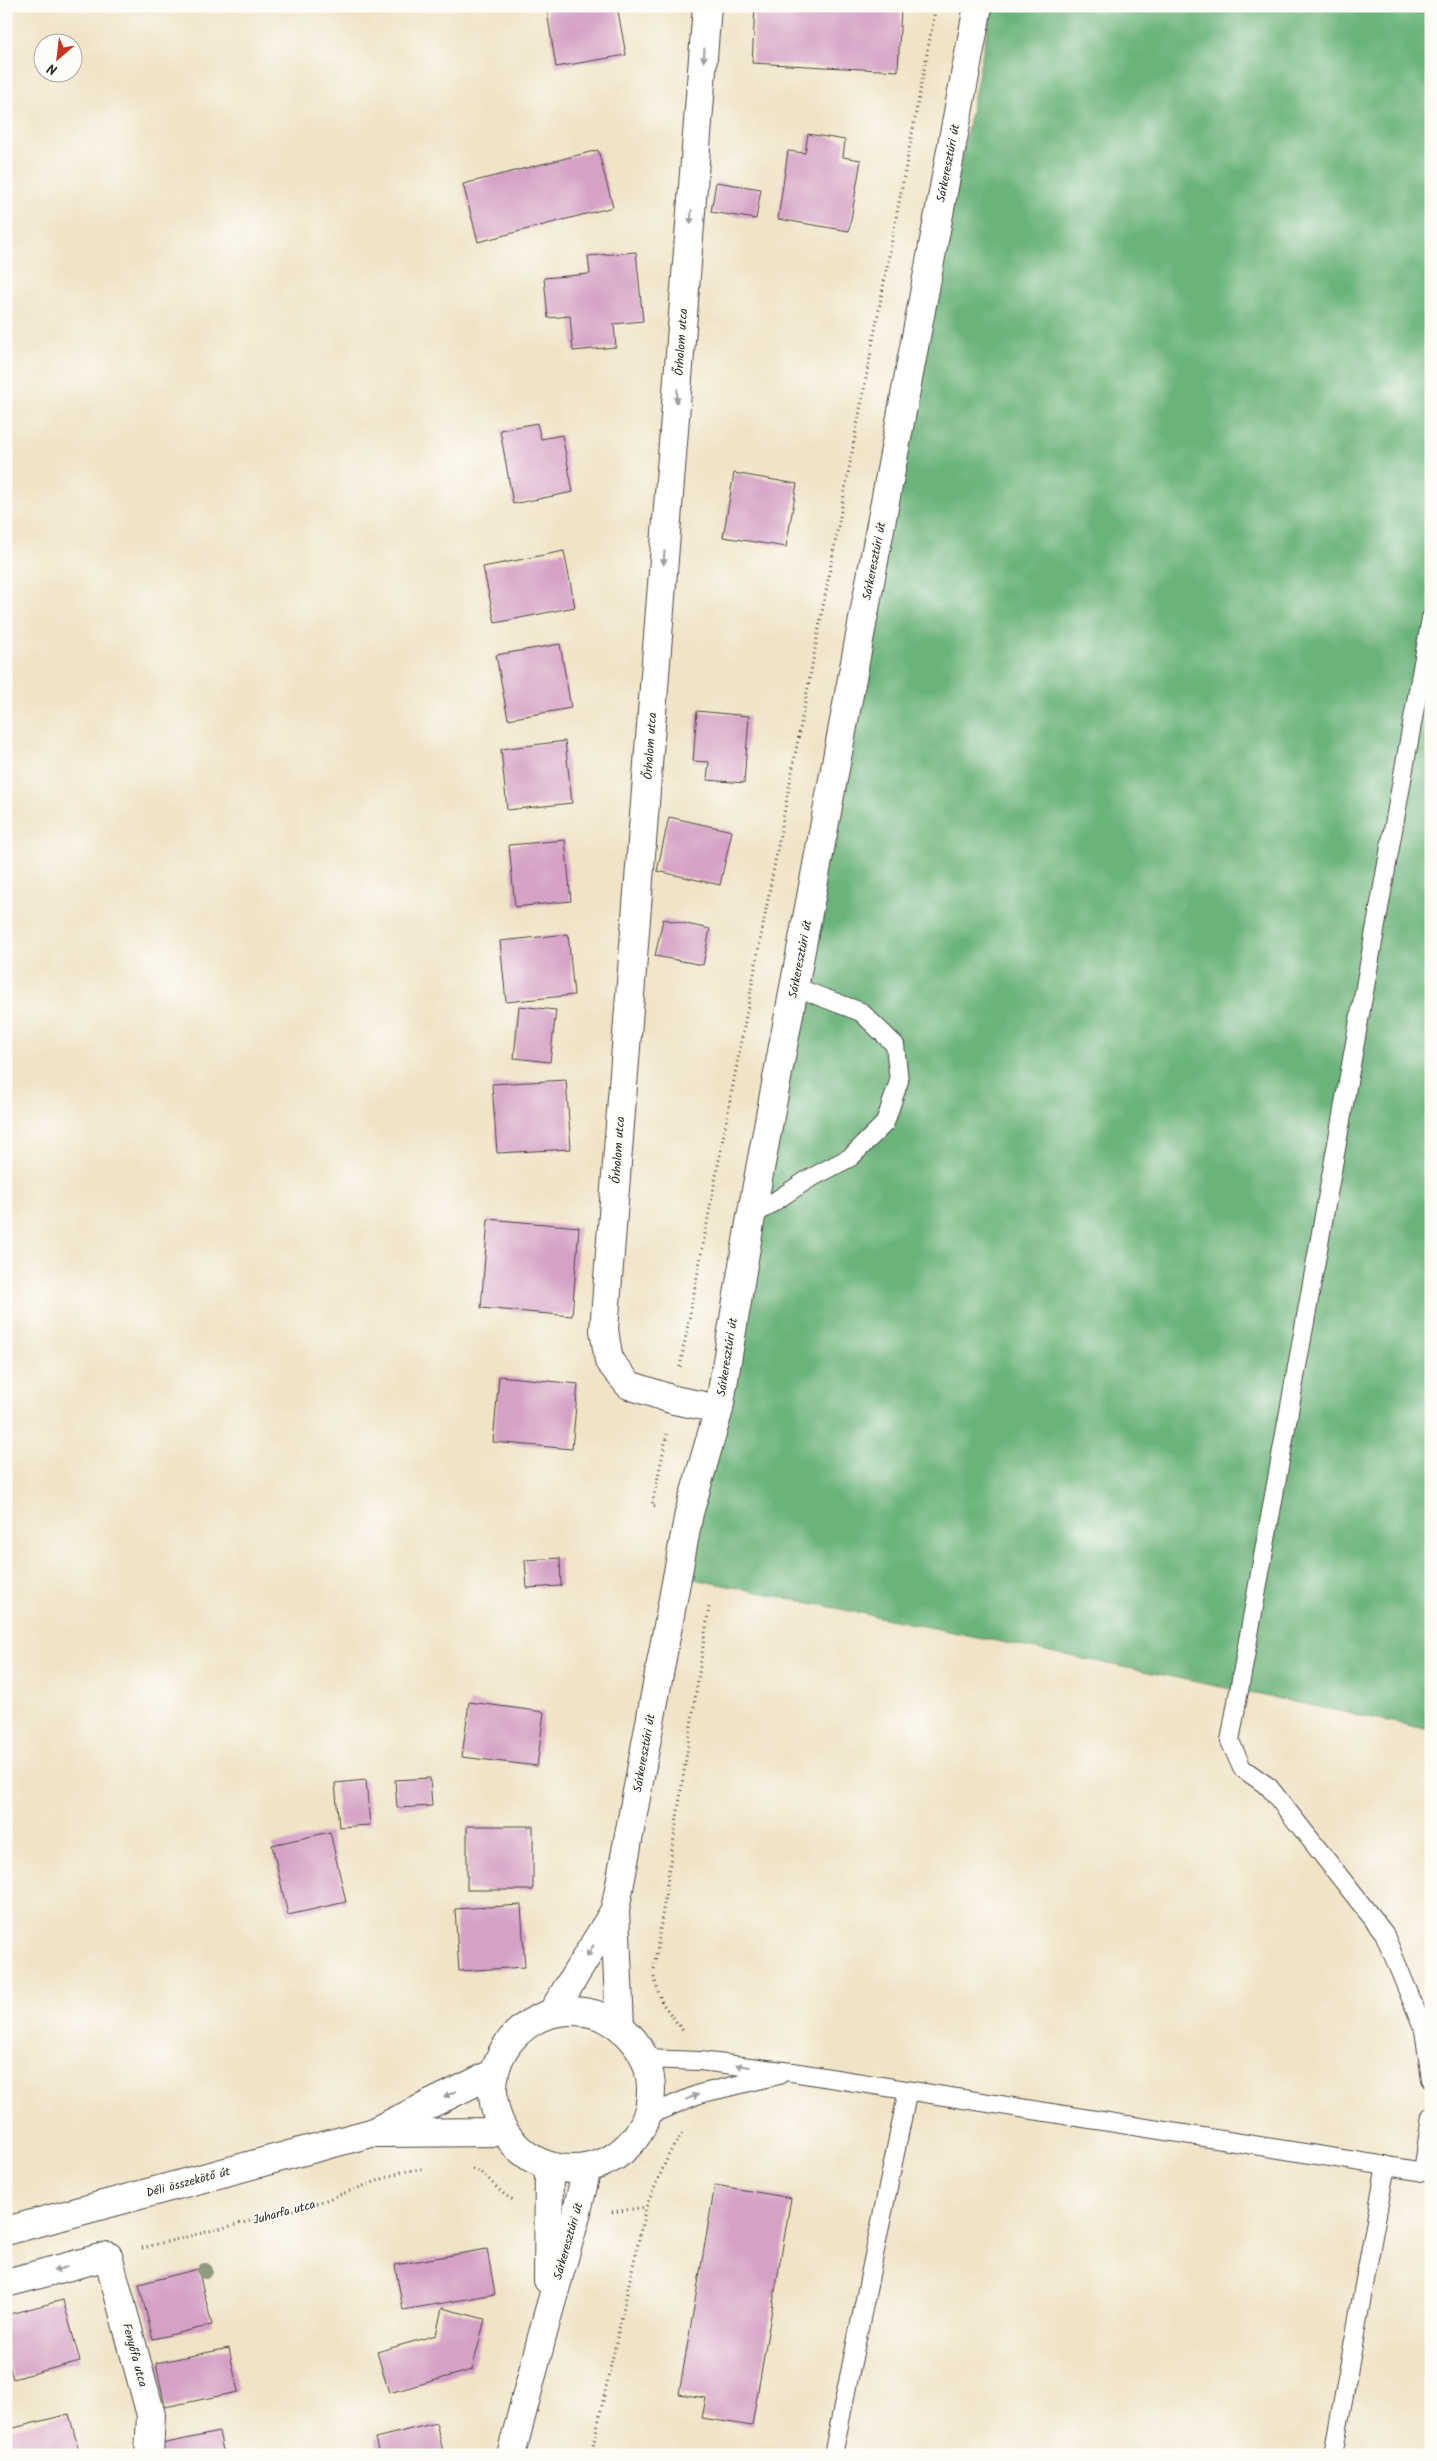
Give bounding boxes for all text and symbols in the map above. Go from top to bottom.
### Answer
north arrow [32,32,82,82]
one-way arrow [699,47,707,63]
text: N [43,57,61,80]
street label: Sárkeresztúri út [932,122,965,204]
one-way arrow [687,209,695,225]
street label: Őrhalom utca [670,307,693,376]
one-way arrow [673,389,681,405]
street label: Sárkeresztúri út [858,520,891,602]
one-way arrow [660,551,668,567]
street label: Őrhalom utca [639,711,662,780]
street label: Sárkeresztúri út [784,918,817,1000]
street label: Őrhalom utca [607,1115,630,1184]
street label: Sárkeresztúri út [712,1316,743,1398]
street label: Sárkeresztúri út [628,1712,661,1794]
one-way arrow [585,1945,595,1958]
one-way arrow [735,2062,751,2070]
one-way arrow [443,2090,457,2098]
one-way arrow [685,2093,699,2101]
street label: Déli összekötő út [144,2162,233,2203]
street label: Juharfa utca [251,2195,318,2230]
street label: Sárkeresztúri út [548,2200,589,2282]
one-way arrow [53,2265,68,2273]
street label: Fenyőfa utca [117,2321,152,2390]

